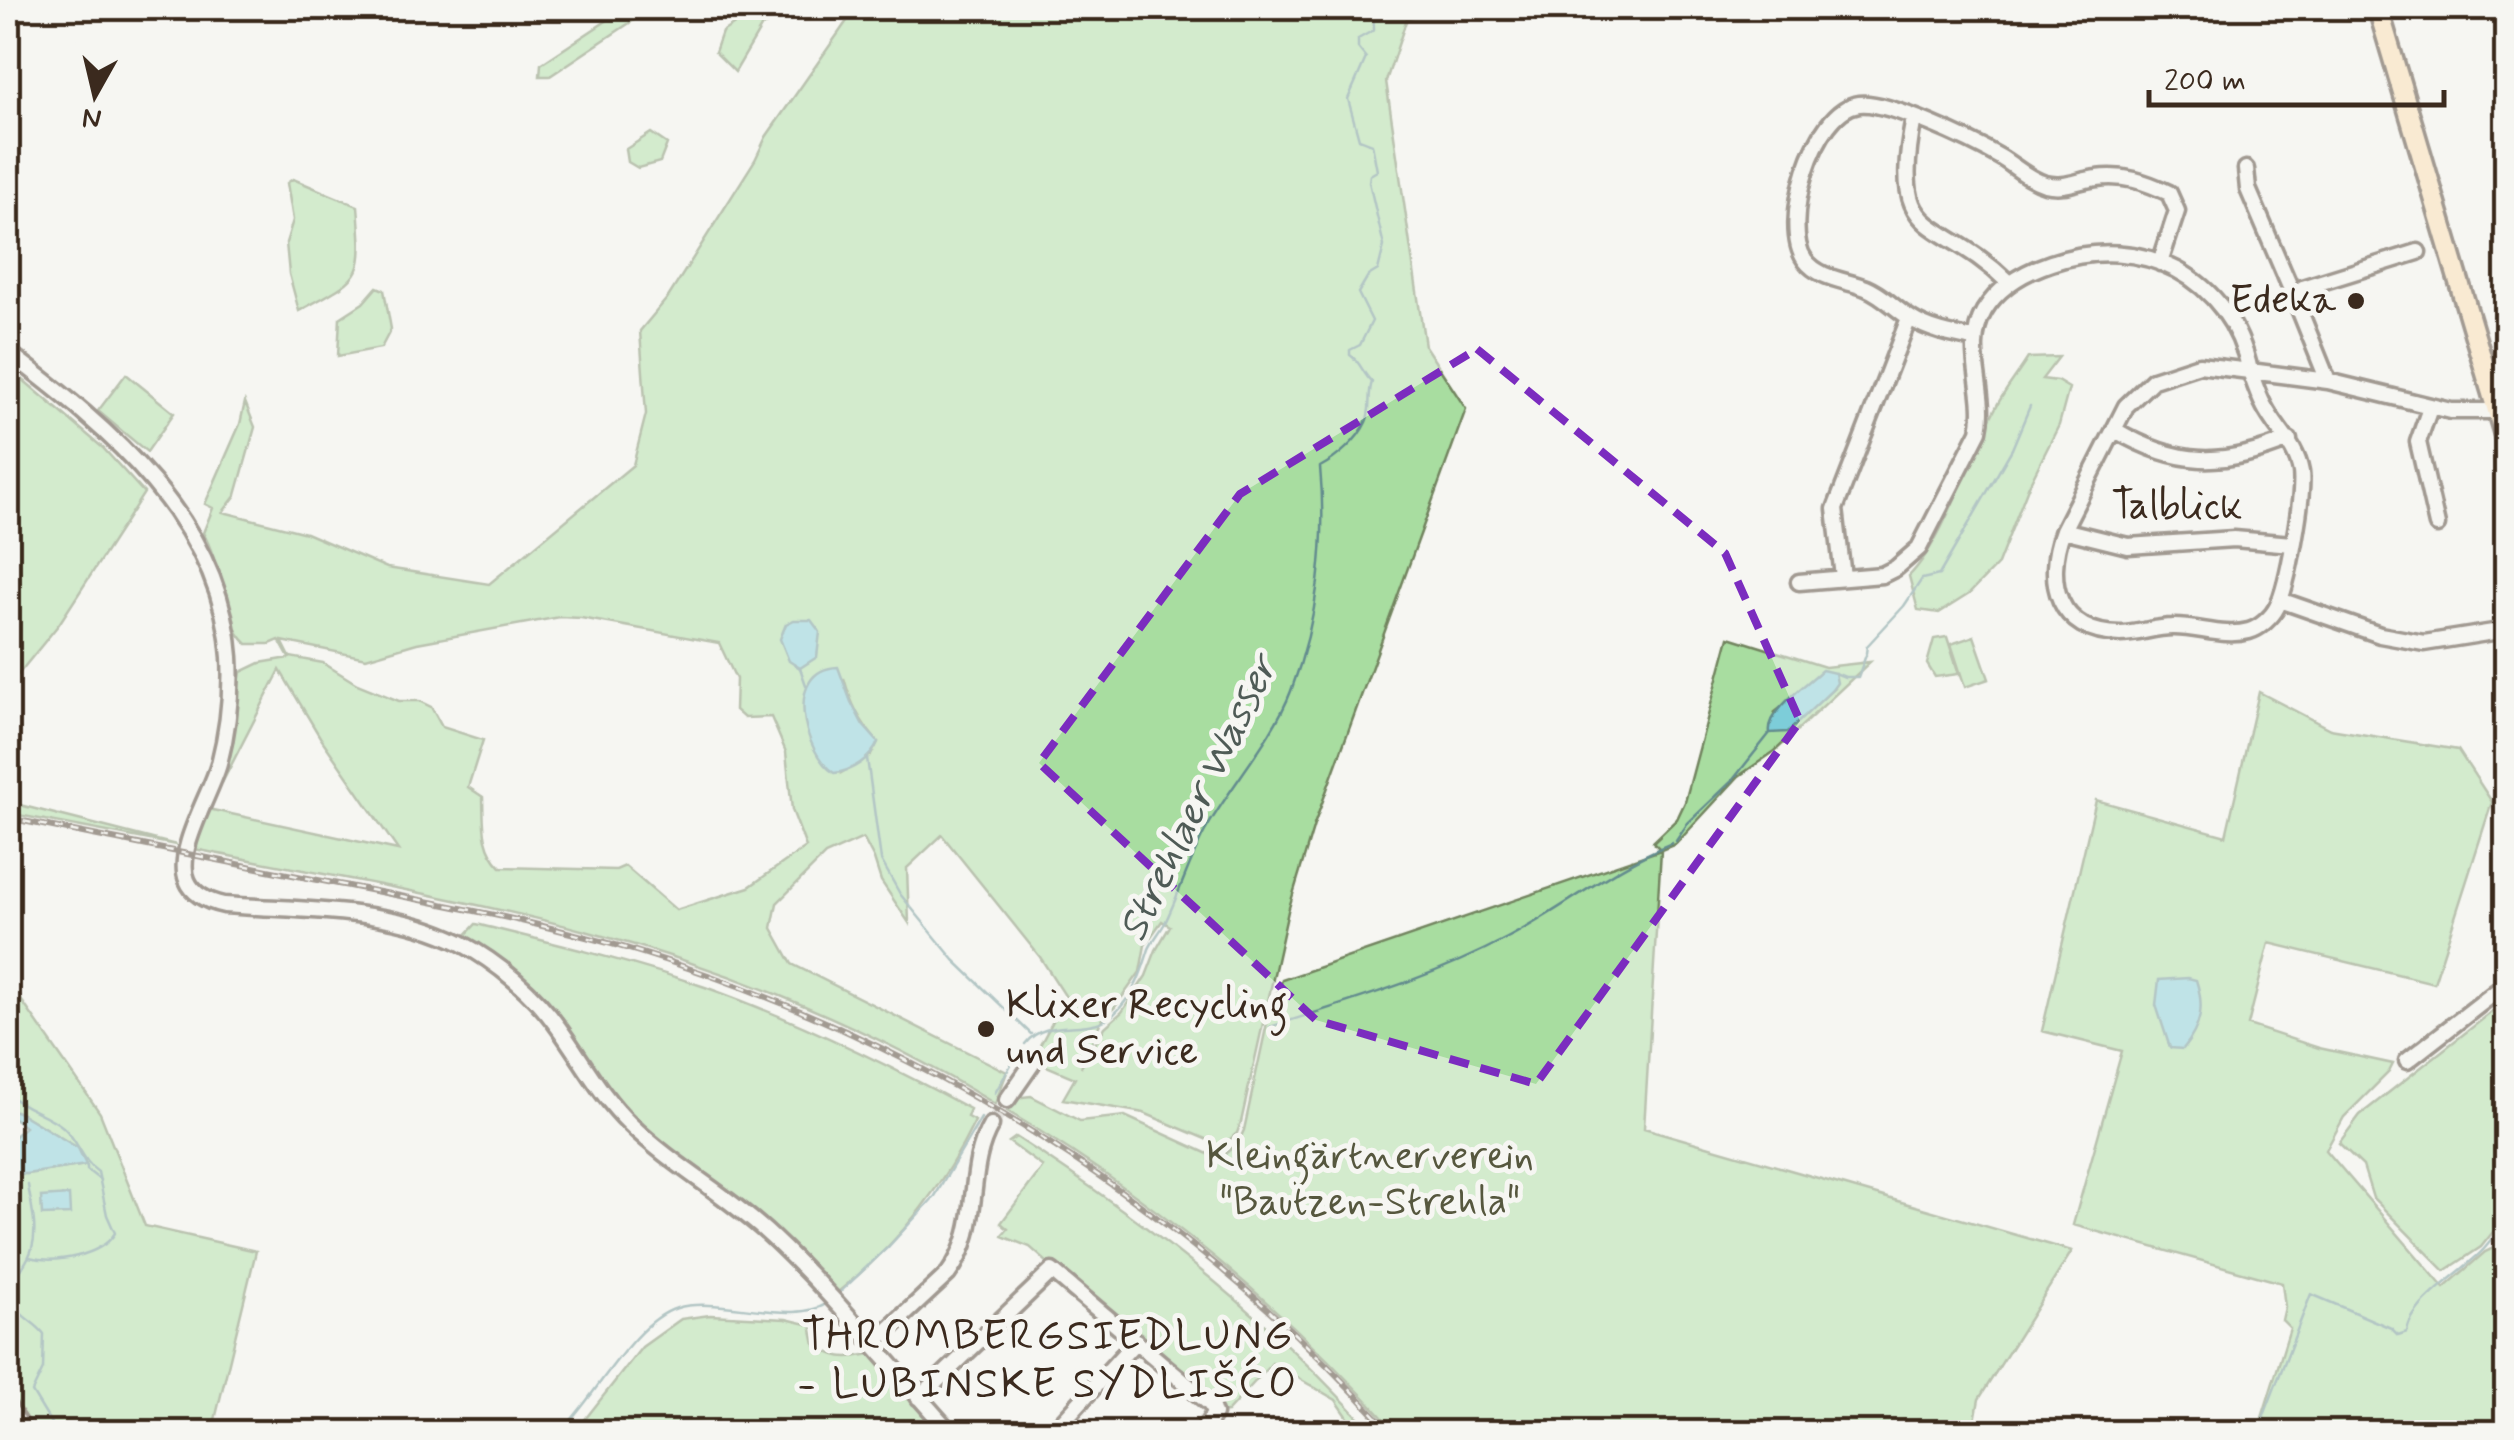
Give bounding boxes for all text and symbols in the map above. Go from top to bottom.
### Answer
north arrow [45,45,145,145]
scale bar [2149,45,2444,107]
text: 200 m [2164,62,2246,101]
text: N [80,98,104,137]
place label: Edeka [2230,275,2337,327]
marker: Edeka [2345,290,2367,312]
street label: Talblick [2111,480,2243,534]
water label: Strehlaer Wasser [1106,643,1294,951]
place label: Klixer Recycling und Service [1006,980,1288,1078]
marker: Klixer Recycling und Service [975,1018,997,1040]
park label: Kleingärtnerverein "Bautzen-Strehla" [1206,1131,1534,1229]
district label: THROMBERGSIEDLUNG - LUBINSKE SYDLIŠĆO [797,1310,1299,1413]

